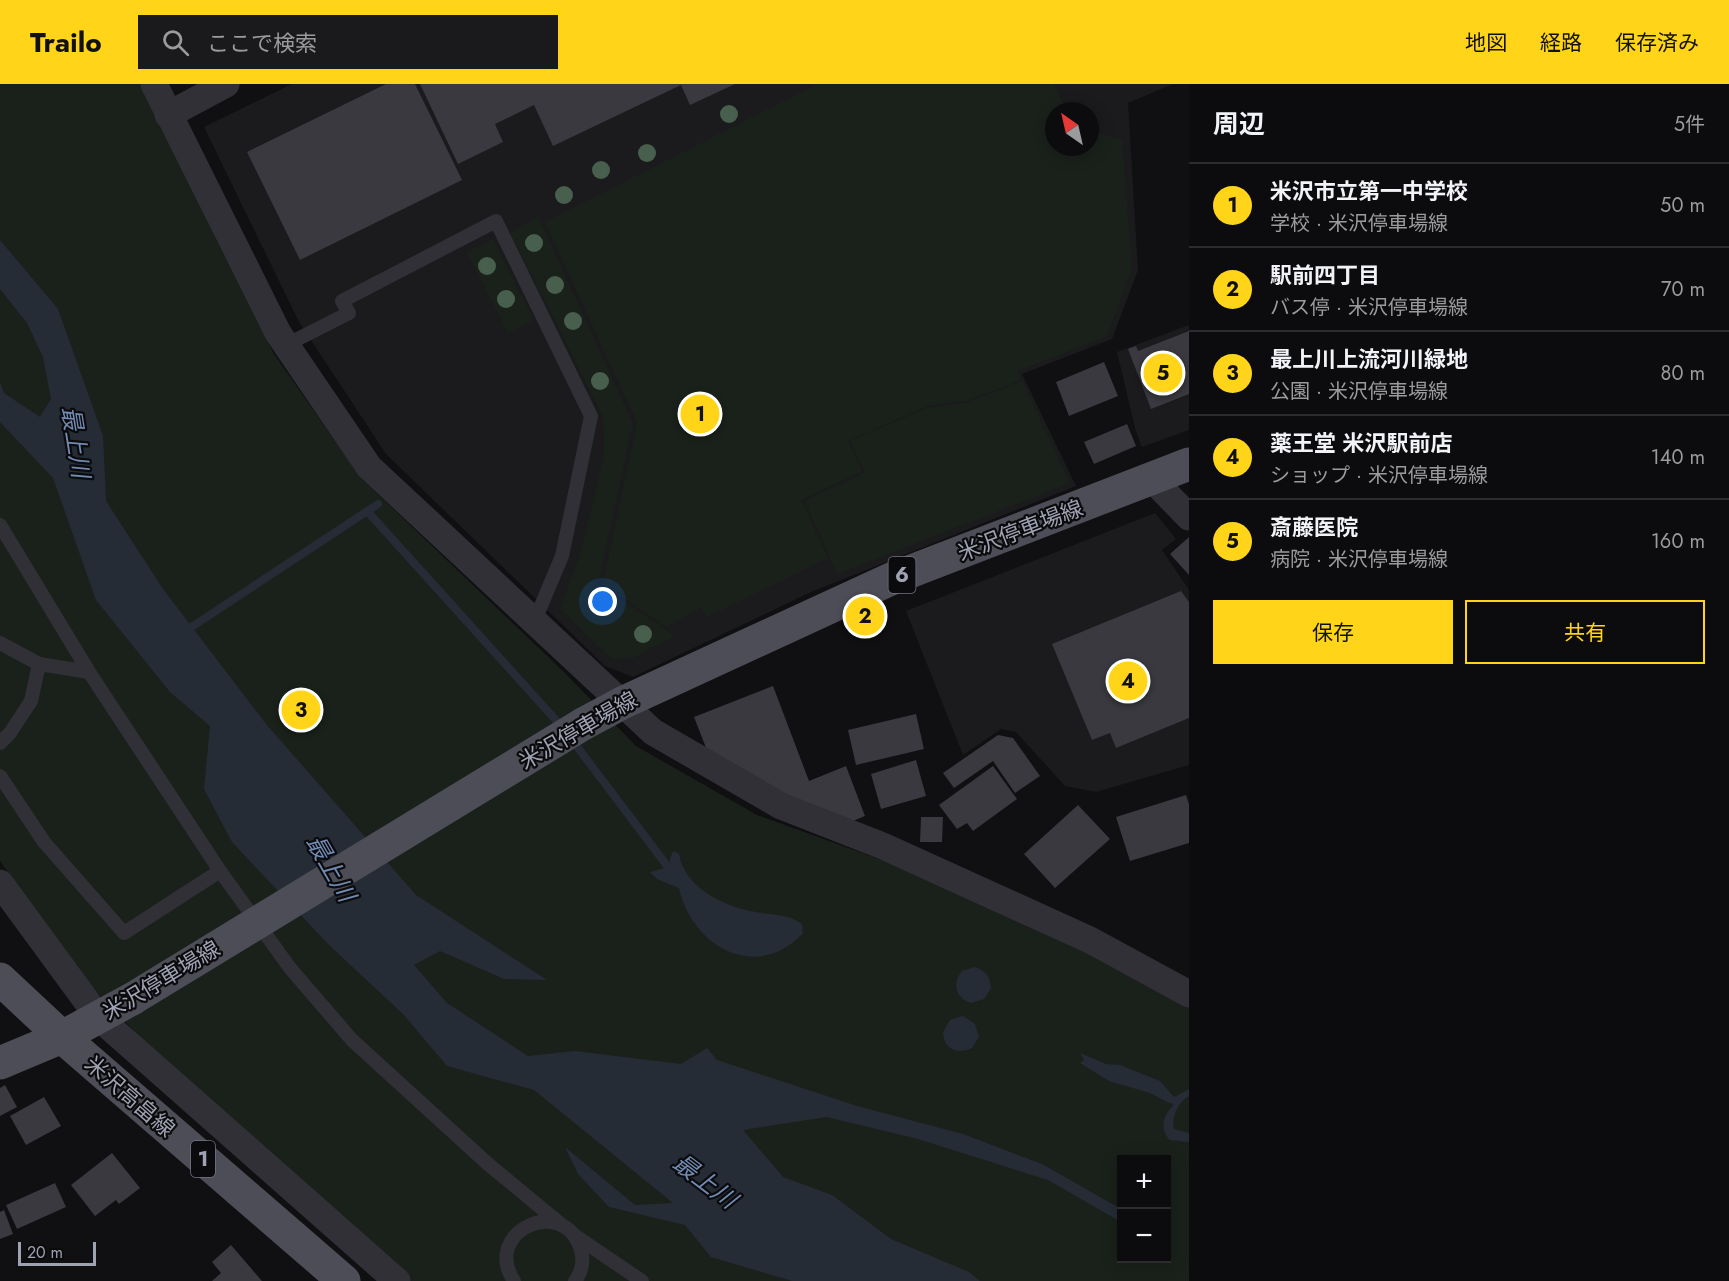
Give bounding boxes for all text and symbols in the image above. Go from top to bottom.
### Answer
search box [138,15,558,69]
text: Trailo [30,22,102,63]
icon: search [159,26,192,59]
text: ここで検索 [207,27,317,59]
text: 地図 [1465,28,1507,58]
text: 経路 [1540,28,1582,58]
text: 保存済み [1615,28,1699,58]
north arrow [1045,102,1099,156]
text: 周辺 [1213,105,1265,143]
text: 5件 [1674,110,1705,139]
text: 米沢市立第一中学校 [1270,175,1468,207]
text: 1 [1227,191,1238,220]
text: 50 m [1660,191,1705,220]
text: 学校 · 米沢停車場線 [1270,209,1448,238]
text: 駅前四丁目 [1270,259,1380,291]
text: 2 [1226,275,1239,304]
text: 70 m [1661,275,1705,304]
text: バス停 · 米沢停車場線 [1270,293,1468,322]
text: 最上川上流河川緑地 [1270,343,1468,375]
pin: 5 [1144,350,1182,396]
text: 3 [1226,359,1239,388]
text: 80 m [1660,359,1705,388]
text: 公園 · 米沢停車場線 [1270,377,1448,406]
pin: 1 [680,392,720,436]
water label: 最上川 [53,404,99,483]
text: 薬王堂 米沢駅前店 [1270,427,1453,459]
text: 4 [1226,443,1239,472]
text: 140 m [1651,443,1705,472]
text: ショップ · 米沢停車場線 [1270,461,1488,490]
street label: 米沢停車場線 [953,491,1087,569]
text: 斎藤医院 [1270,511,1358,543]
text: 5 [1226,527,1239,556]
text: 160 m [1651,527,1705,556]
text: 病院 · 米沢停車場線 [1270,545,1448,574]
road number: 6 [888,557,916,593]
your location [588,587,617,616]
pin: 2 [846,594,884,638]
button: 保存 [1213,600,1453,664]
button: 共有 [1465,600,1705,664]
pin: 4 [1108,658,1148,704]
street label: 米沢停車場線 [513,683,643,777]
pin: 3 [282,688,320,732]
water label: 最上川 [298,828,366,911]
street label: 米沢停車場線 [96,932,226,1028]
street label: 米沢高畠線 [78,1048,182,1144]
road number: 1 [191,1141,215,1177]
water label: 最上川 [666,1145,747,1218]
map controls [1117,1155,1171,1263]
button: + [1117,1155,1171,1209]
button: − [1117,1209,1171,1263]
scale bar [18,1239,96,1266]
text: 20 m [27,1241,63,1264]

